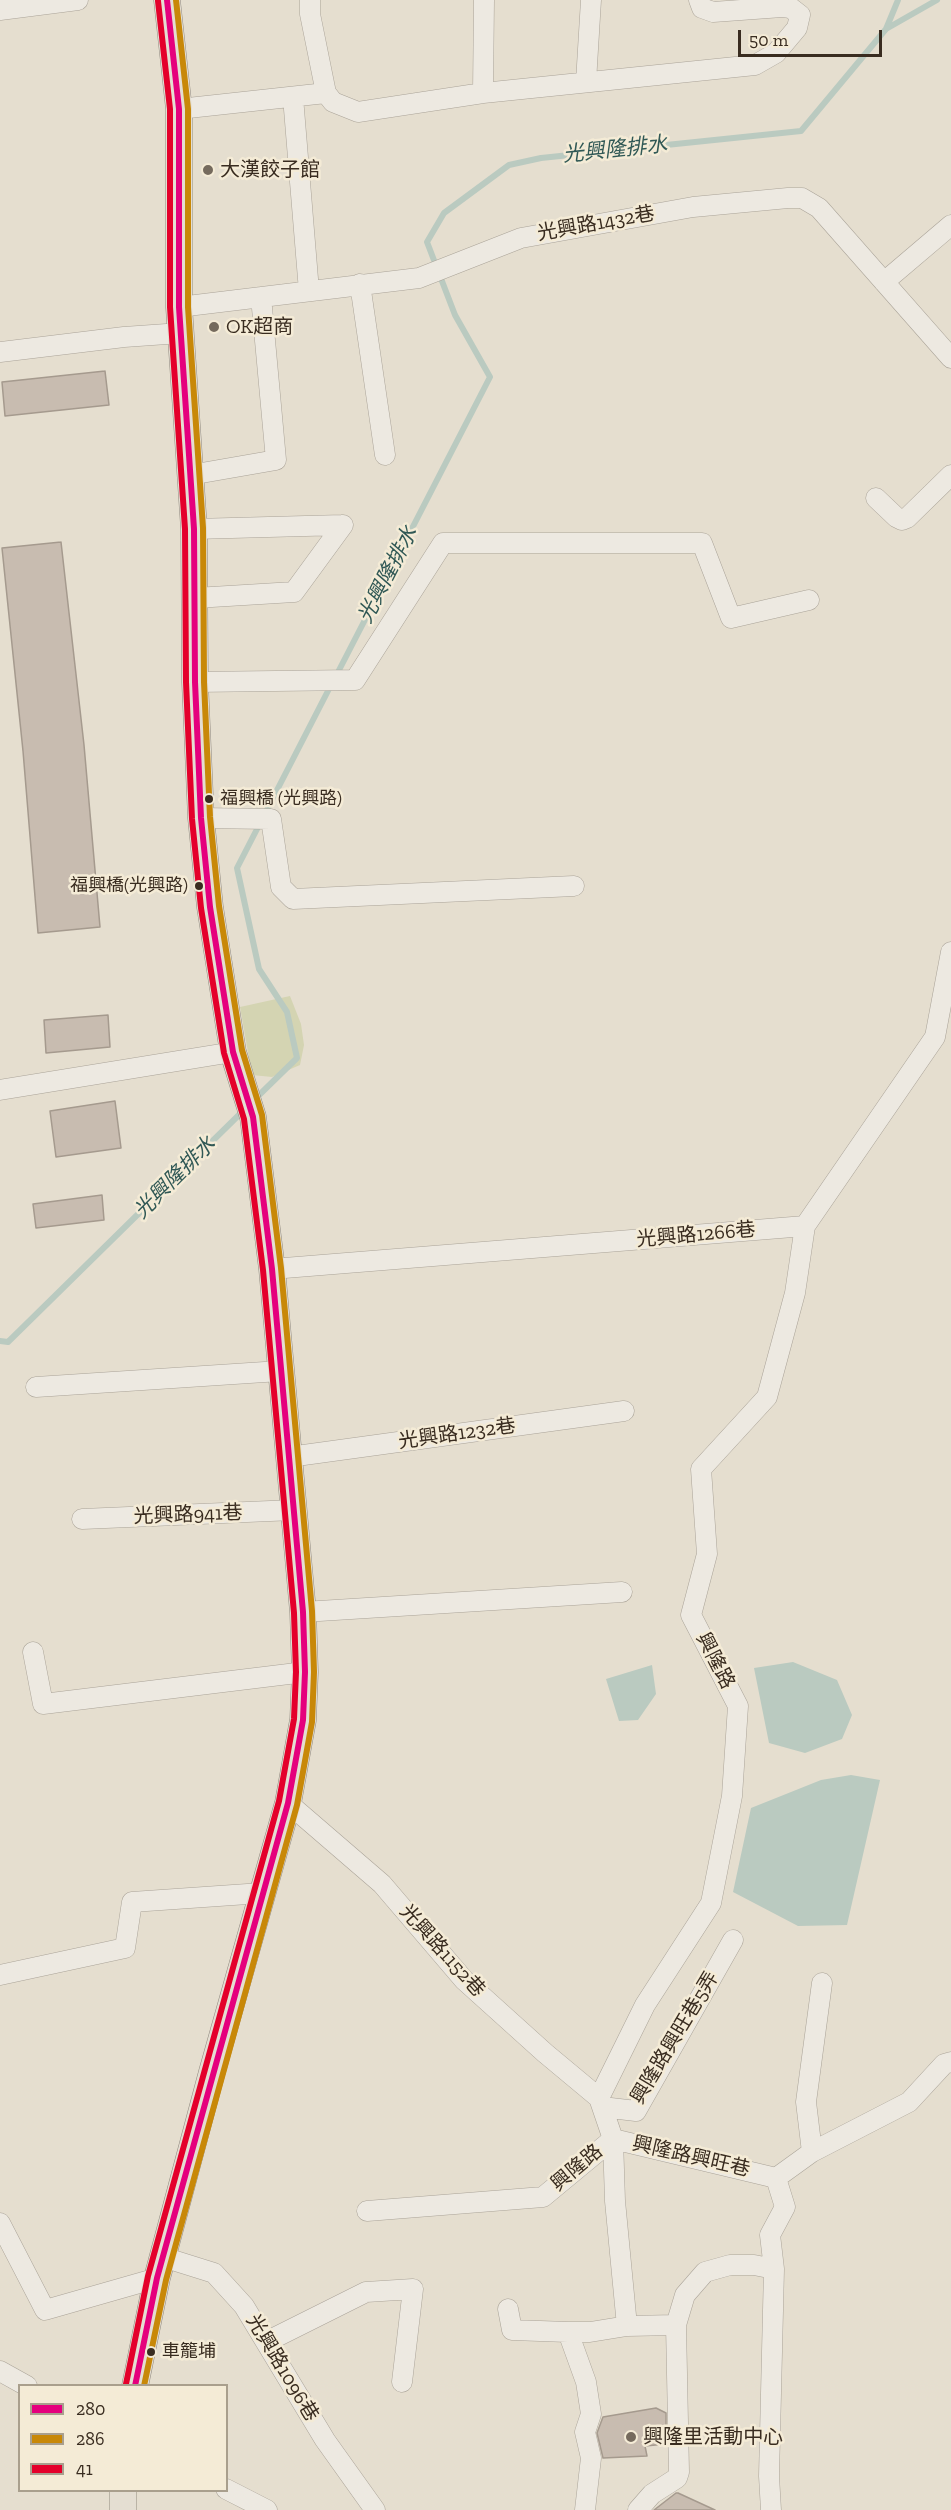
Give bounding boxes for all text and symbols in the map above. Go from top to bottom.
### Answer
scale bar [741,18,885,56]
text: 50 m [749,29,788,51]
water label: 光興隆排水 [561,132,669,168]
place label: 大漢餃子館 [220,158,320,182]
marker: 大漢餃子館 [201,163,215,177]
street label: 光興路1432巷 [536,202,656,246]
place label: OK超商 [226,315,293,339]
marker: OK超商 [207,320,221,334]
water label: 光興隆排水 [353,523,423,627]
place label: 福興橋 (光興路) [220,788,342,810]
marker: 福興橋 (光興路) [203,793,215,805]
place label: 福興橋(光興路) [70,875,188,897]
marker: 福興橋(光興路) [193,880,205,892]
water label: 光興隆排水 [129,1132,221,1224]
street label: 光興路1266巷 [636,1218,756,1252]
street label: 光興路1232巷 [397,1414,517,1454]
street label: 光興路941巷 [133,1501,243,1529]
street label: 興隆路 [691,1629,739,1693]
street label: 光興路1152巷 [394,1900,490,2002]
street label: 興隆路興旺巷5弄 [626,1967,724,2109]
street label: 興隆路興旺巷 [630,2132,752,2182]
street label: 興隆路 [546,2140,608,2196]
street label: 光興路1096巷 [241,2310,323,2426]
place label: 車籠埔 [162,2341,216,2363]
marker: 車籠埔 [145,2346,157,2358]
legend [18,2384,228,2492]
text: 280 [76,2398,105,2420]
place label: 興隆里活動中心 [643,2425,783,2449]
text: 286 [76,2428,105,2450]
marker: 興隆里活動中心 [624,2430,638,2444]
text: 41 [76,2458,93,2480]

